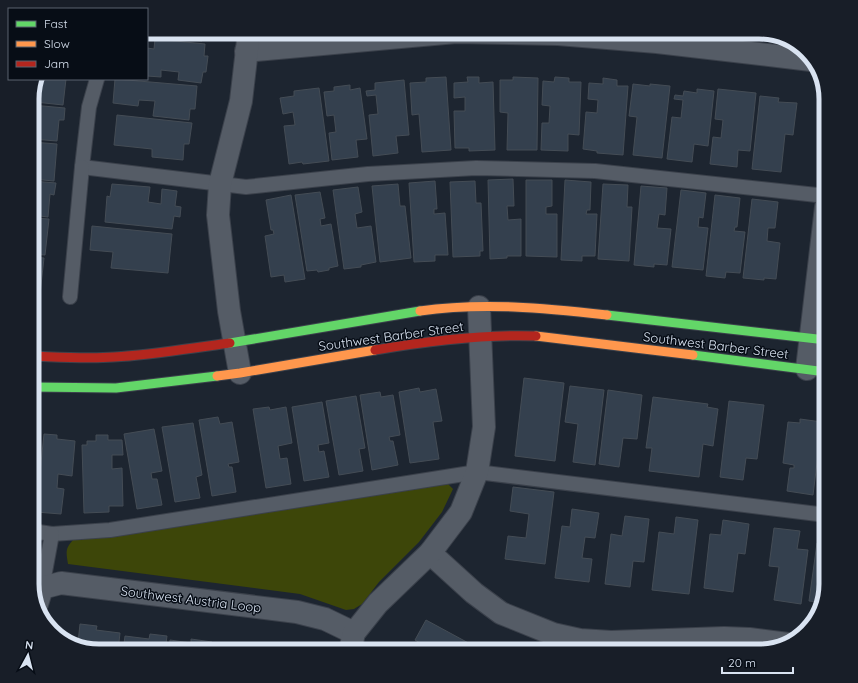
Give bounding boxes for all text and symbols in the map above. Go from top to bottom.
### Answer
legend [8,8,148,80]
text: Fast [44,16,68,31]
text: Slow [44,36,70,51]
text: Jam [44,56,69,71]
street label: Southwest Barber Street [318,318,464,354]
street label: Southwest Barber Street [642,328,790,362]
street label: Southwest Austria Loop [120,582,262,616]
north arrow [8,635,48,675]
text: N [24,638,34,653]
scale bar [722,649,793,675]
text: 20 m [728,655,756,670]

